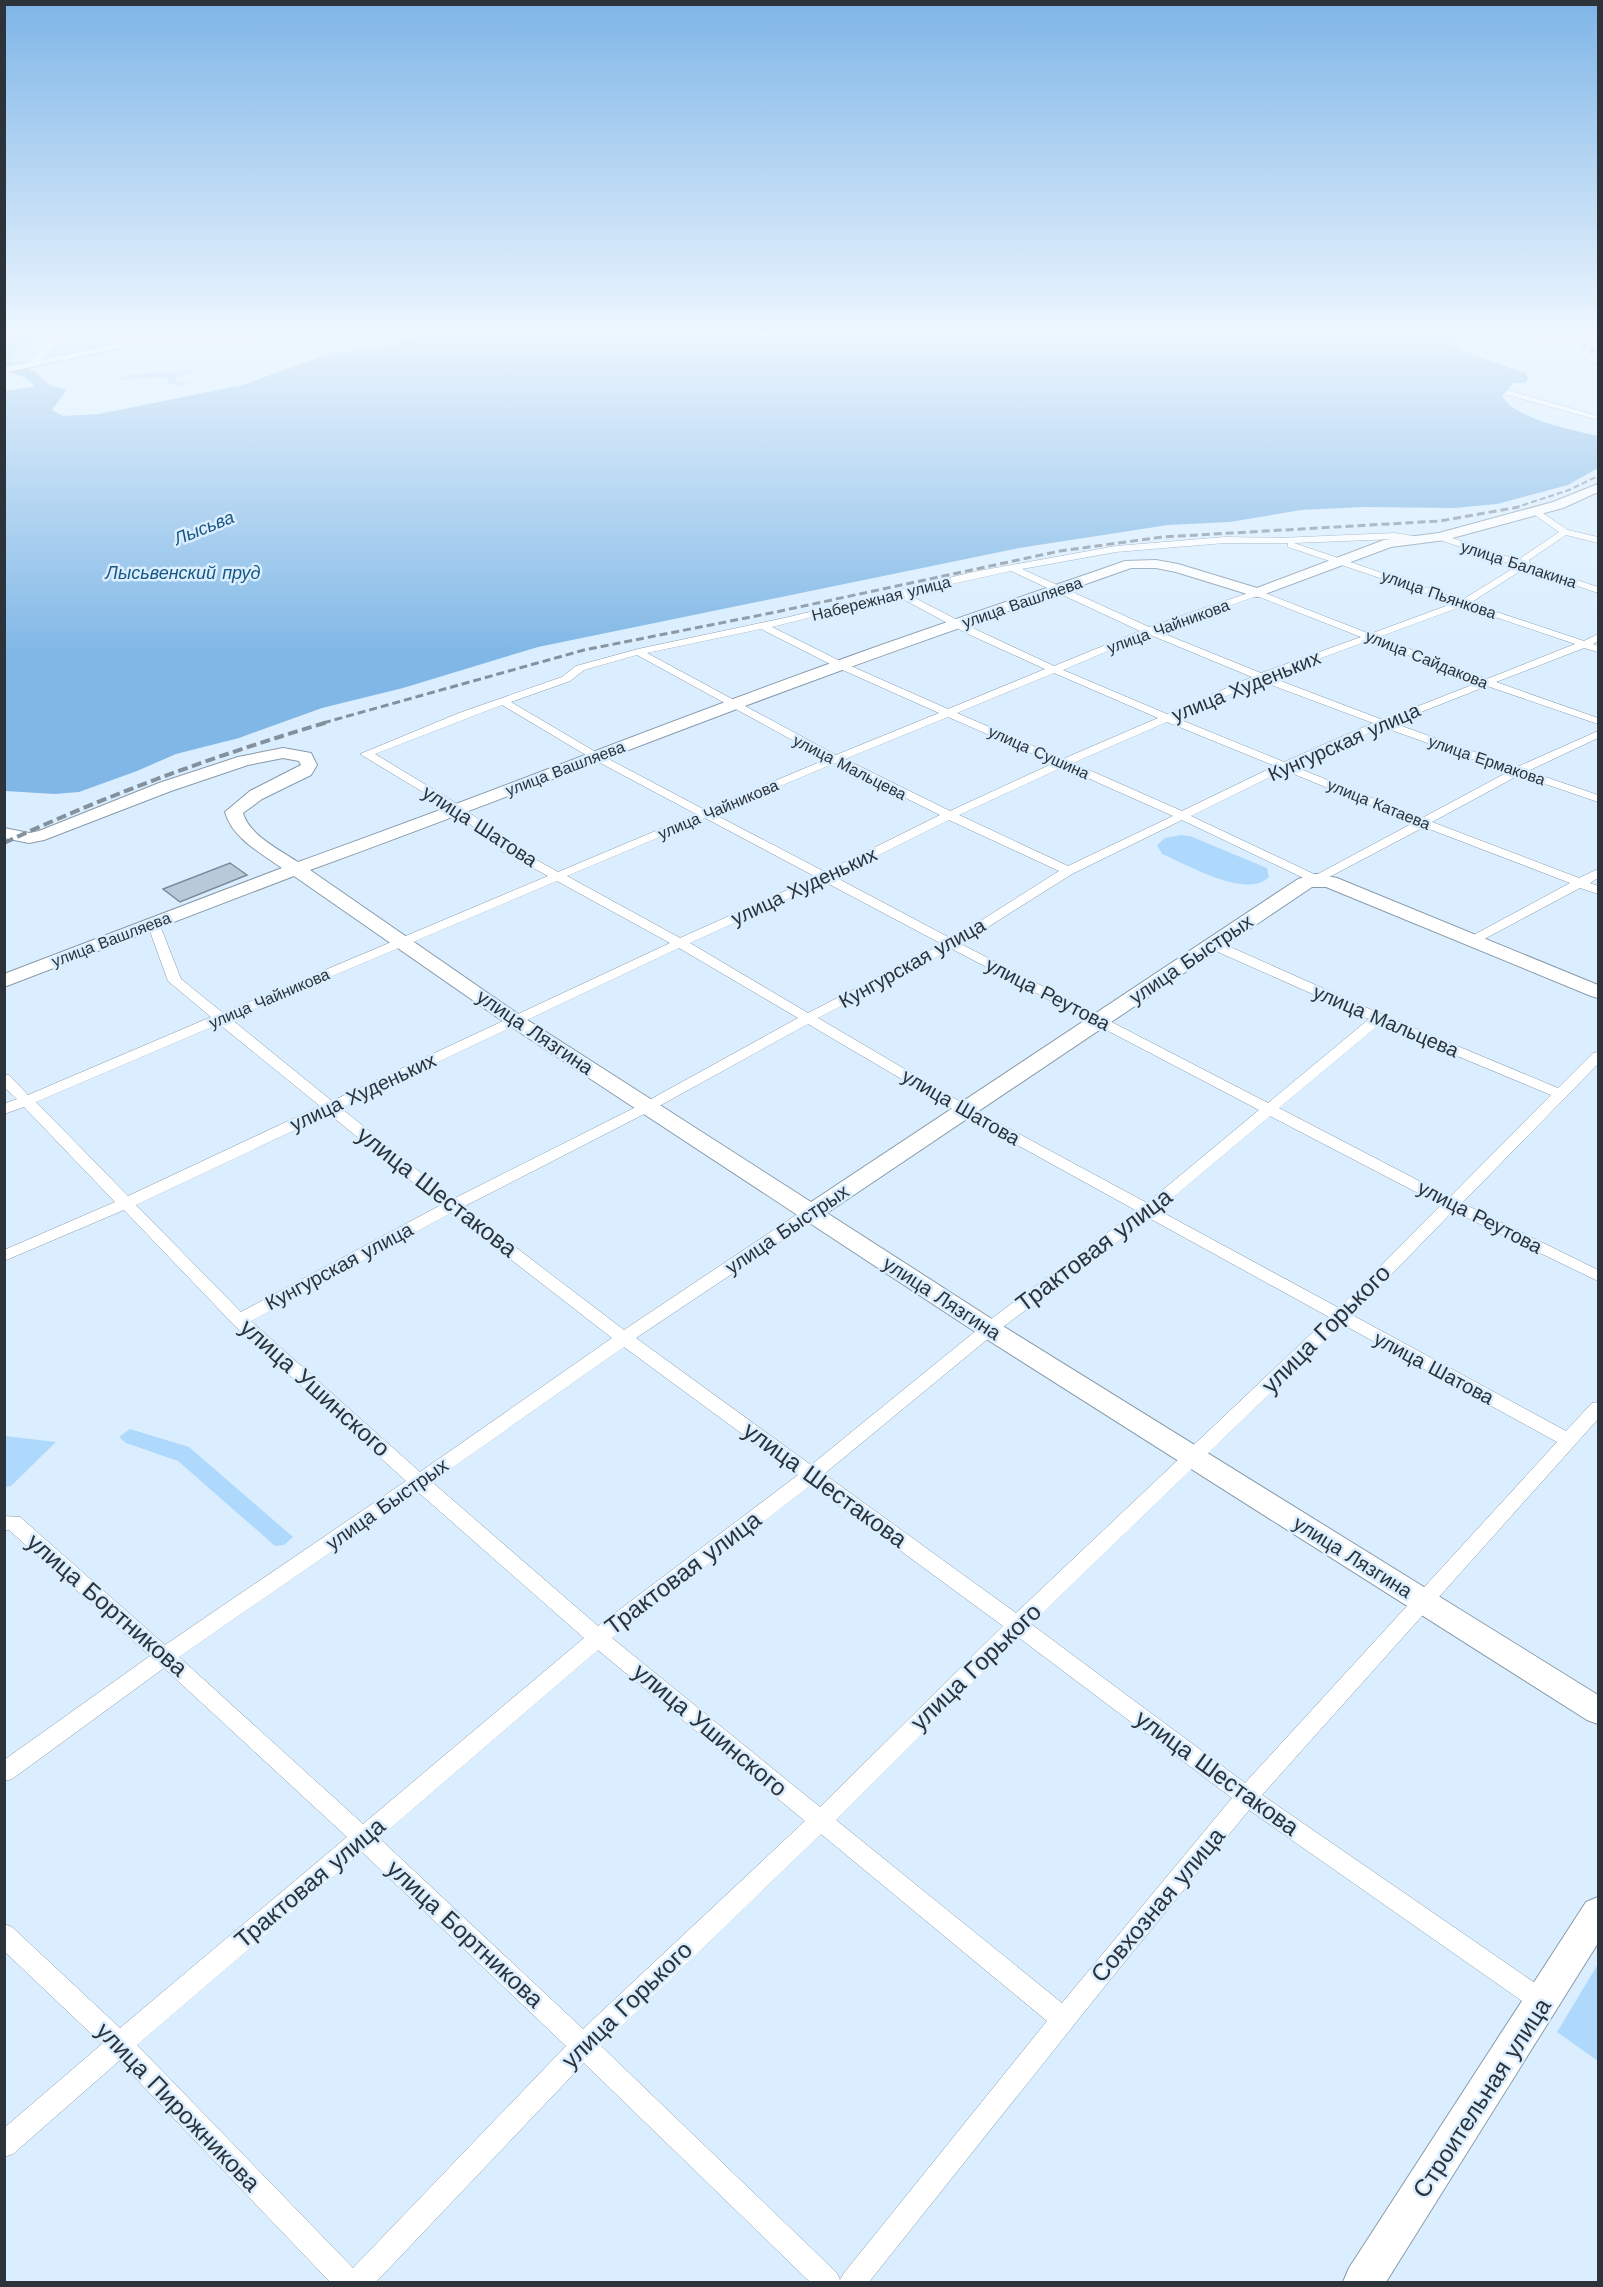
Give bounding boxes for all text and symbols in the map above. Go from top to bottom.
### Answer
water label: Лысьва [170,506,237,549]
street label: улица Балакина [1458,537,1579,592]
water label: Лысьвенский пруд [105,562,260,583]
street label: улица Пьянкова [1379,566,1499,623]
street label: Набережная улица [810,572,953,625]
street label: улица Вашляева [960,573,1085,632]
street label: улица Чайникова [1104,595,1232,657]
street label: улица Сайдакова [1363,626,1491,693]
street label: улица Худеньких [1168,645,1324,727]
street label: Кунгурская улица [1264,697,1425,786]
street label: улица Сушина [985,722,1092,783]
street label: улица Мальцева [790,731,910,804]
street label: улица Ермакова [1426,732,1548,789]
street label: улица Вашляева [503,737,627,800]
street label: улица Чайникова [655,775,781,843]
street label: улица Катаева [1324,775,1433,834]
street label: улица Шатова [418,780,543,873]
street label: улица Худеньких [727,842,881,930]
street label: улица Вашляева [49,908,173,971]
street label: улица Быстрых [1125,909,1257,1009]
street label: Кунгурская улица [835,912,990,1013]
street label: улица Реутова [982,952,1115,1036]
street label: улица Чайникова [206,964,332,1032]
street label: улица Мальцева [1310,980,1463,1063]
street label: улица Лязгина [472,984,599,1080]
street label: улица Худеньких [286,1048,440,1136]
street label: улица Шатова [898,1064,1025,1151]
street label: улица Шестакова [351,1121,523,1264]
street label: улица Реутова [1414,1175,1547,1259]
street label: улица Быстрых [721,1179,853,1279]
street label: Трактовая улица [1011,1182,1178,1318]
street label: Кунгурская улица [261,1217,418,1315]
street label: улица Лязгина [879,1251,1006,1345]
street label: улица Горького [1256,1259,1396,1399]
street label: улица Ушинского [234,1313,396,1463]
street label: улица Шатова [1370,1326,1499,1410]
street label: улица Шестакова [738,1416,913,1554]
street label: улица Быстрых [321,1453,453,1555]
street label: Трактовая улица [600,1505,767,1641]
street label: улица Лязгина [1289,1511,1418,1604]
street label: улица Бортникова [21,1528,194,1683]
street label: улица Горького [905,1598,1047,1736]
street label: улица Ушинского [627,1658,793,1802]
street label: улица Шестакова [1130,1704,1305,1842]
street label: Трактовая улица [229,1811,391,1954]
street label: Совхозная улица [1085,1822,1231,1988]
street label: улица Бортникова [381,1854,550,2014]
street label: улица Горького [556,1936,698,2074]
street label: Строительная улица [1407,1993,1557,2203]
street label: улица Пирожникова [90,2017,266,2198]

